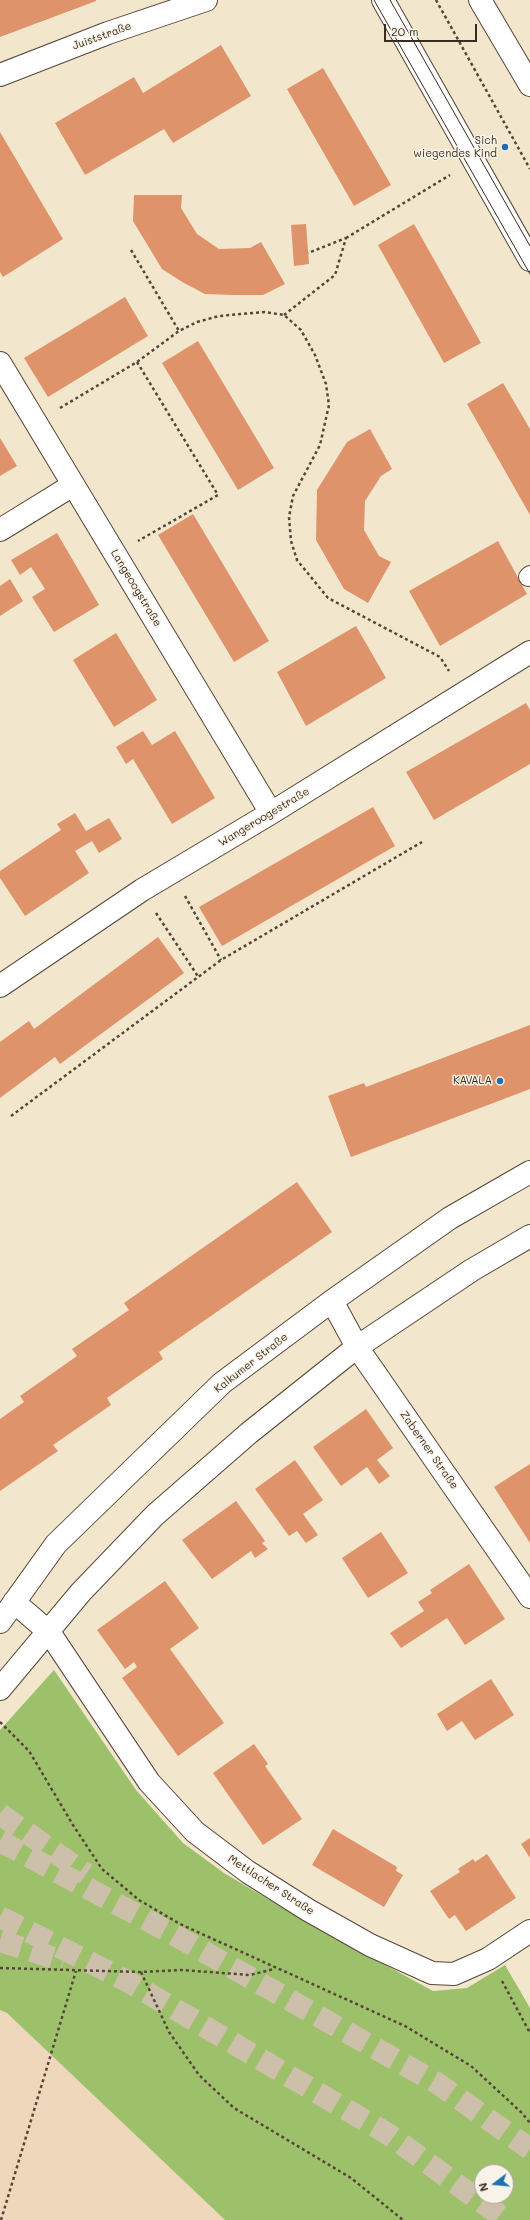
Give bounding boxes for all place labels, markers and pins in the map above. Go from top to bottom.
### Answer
place label: Sich wiegendes Kind [413,134,497,160]
marker: Sich wiegendes Kind [500,142,510,152]
place label: KAVALA [453,1074,492,1088]
marker: KAVALA [495,1076,505,1086]

